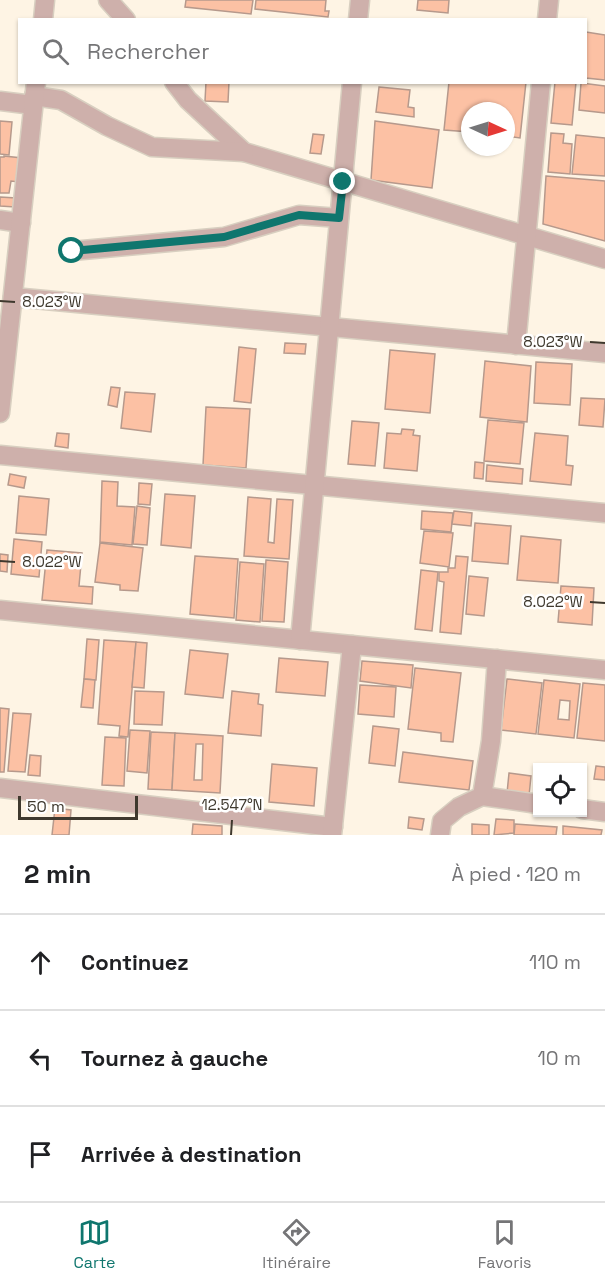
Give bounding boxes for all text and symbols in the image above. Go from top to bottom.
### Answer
search box [18,18,587,84]
icon: search [39,35,72,68]
text: Rechercher [87,37,209,65]
north arrow [461,102,515,156]
route end [329,168,355,194]
route start [58,237,84,263]
text: 8.023°W [22,292,82,311]
text: 8.023°W [523,332,583,351]
text: 8.022°W [22,552,82,571]
text: 8.022°W [523,592,583,611]
map controls [533,763,587,817]
button: locate [533,763,587,817]
scale bar [18,793,138,820]
text: 12.547°N [201,795,263,814]
text: 50 m [27,796,65,817]
text: 2 min [24,857,91,891]
text: À pied · 120 m [451,861,581,887]
icon: ahead [24,946,57,979]
text: Continuez [81,948,189,976]
text: 110 m [529,949,581,975]
icon: left [24,1042,57,1075]
text: Tournez à gauche [81,1044,268,1072]
text: 10 m [537,1045,581,1071]
icon: arrive [24,1138,57,1171]
text: Arrivée à destination [81,1140,302,1168]
tab: Carte [73,1216,115,1273]
tab: Itinéraire [262,1216,331,1273]
tab: Favoris [478,1216,532,1273]

